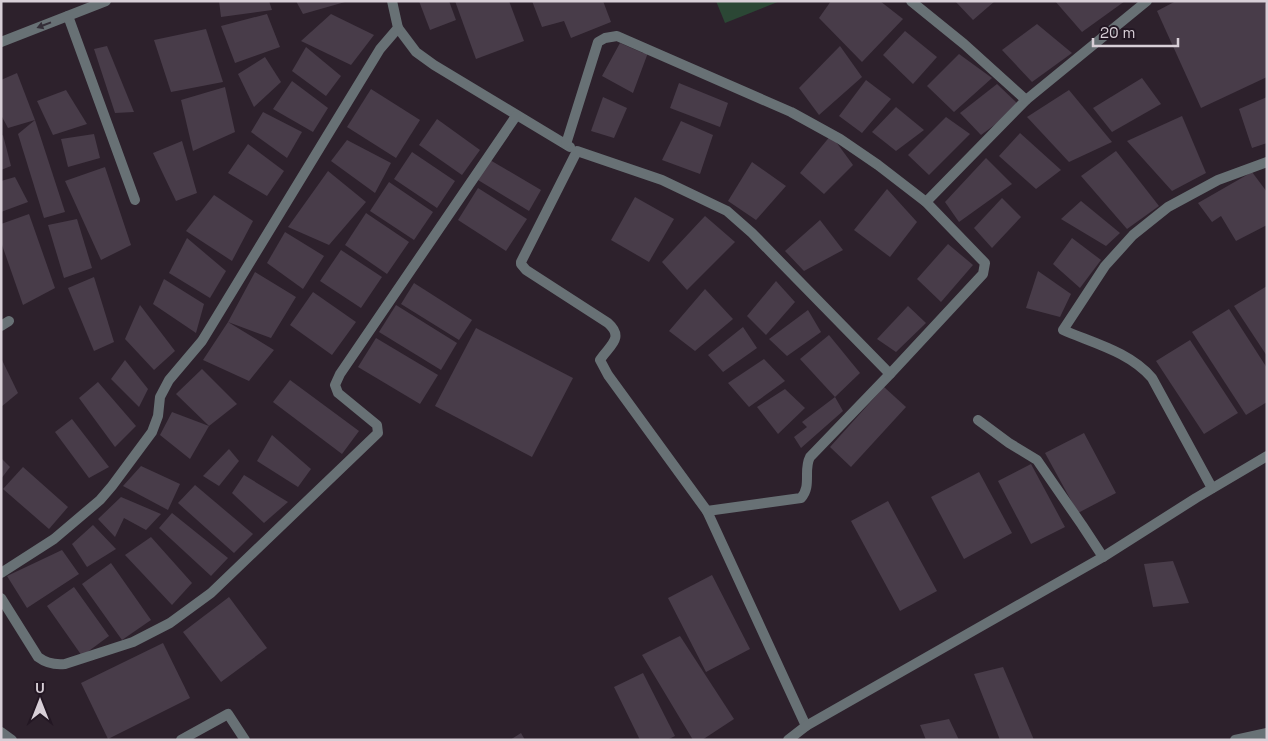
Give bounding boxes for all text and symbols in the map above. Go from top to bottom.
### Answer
scale bar [1093,15,1178,47]
one-way arrow [36,21,51,29]
text: 20 m [1100,23,1135,42]
north arrow [15,676,65,726]
text: U [35,679,45,697]

